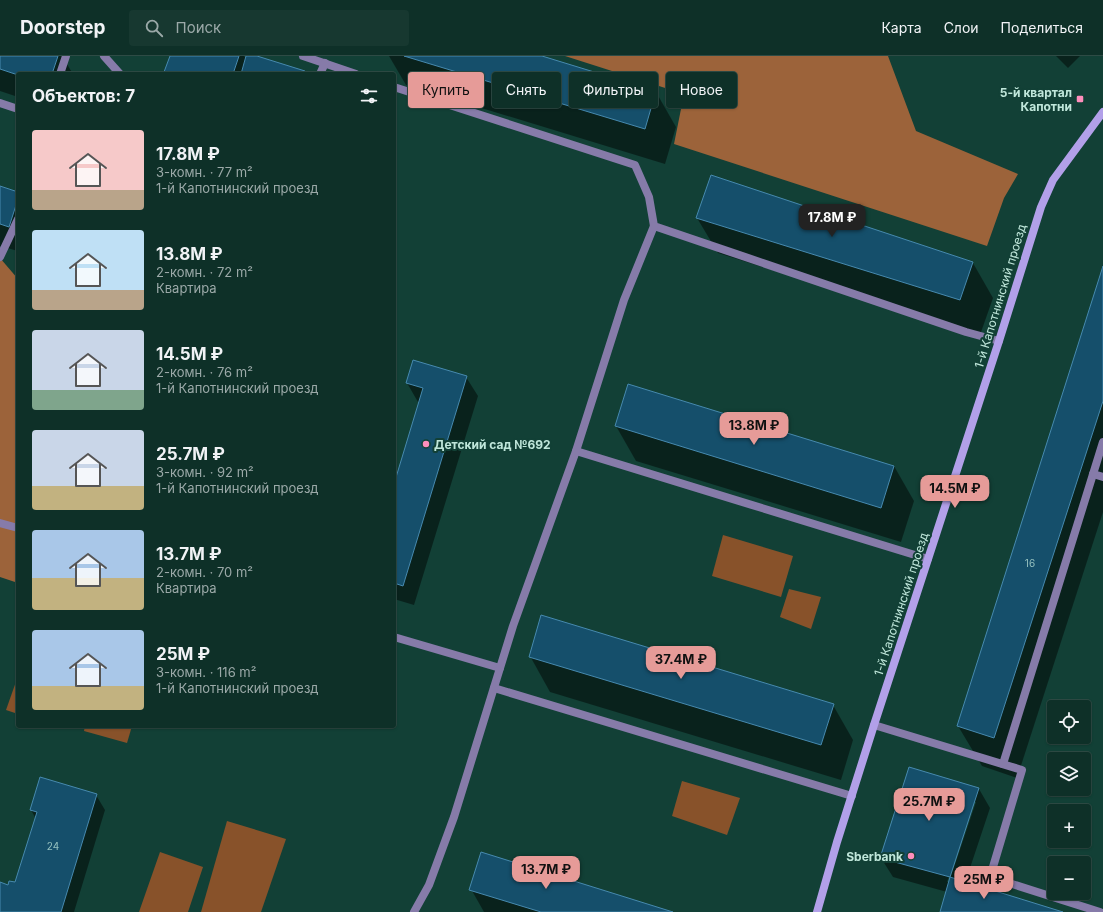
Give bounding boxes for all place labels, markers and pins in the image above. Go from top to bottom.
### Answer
place label: 5-й квартал Капотни [1000,85,1072,114]
marker: 5-й квартал Капотни [1075,94,1085,104]
pin: 17.8M ₽ [795,204,869,238]
pin: 13.8M ₽ [717,412,791,446]
place label: Детский сад №692 [434,437,551,452]
marker: Детский сад №692 [421,439,431,449]
pin: 14.5M ₽ [918,475,992,509]
pin: 37.4M ₽ [644,646,718,680]
pin: 25.7M ₽ [892,788,966,822]
place label: Sberbank [846,849,903,864]
marker: Sberbank [906,851,916,861]
pin: 13.7M ₽ [509,856,583,890]
pin: 25M ₽ [956,866,1012,900]

